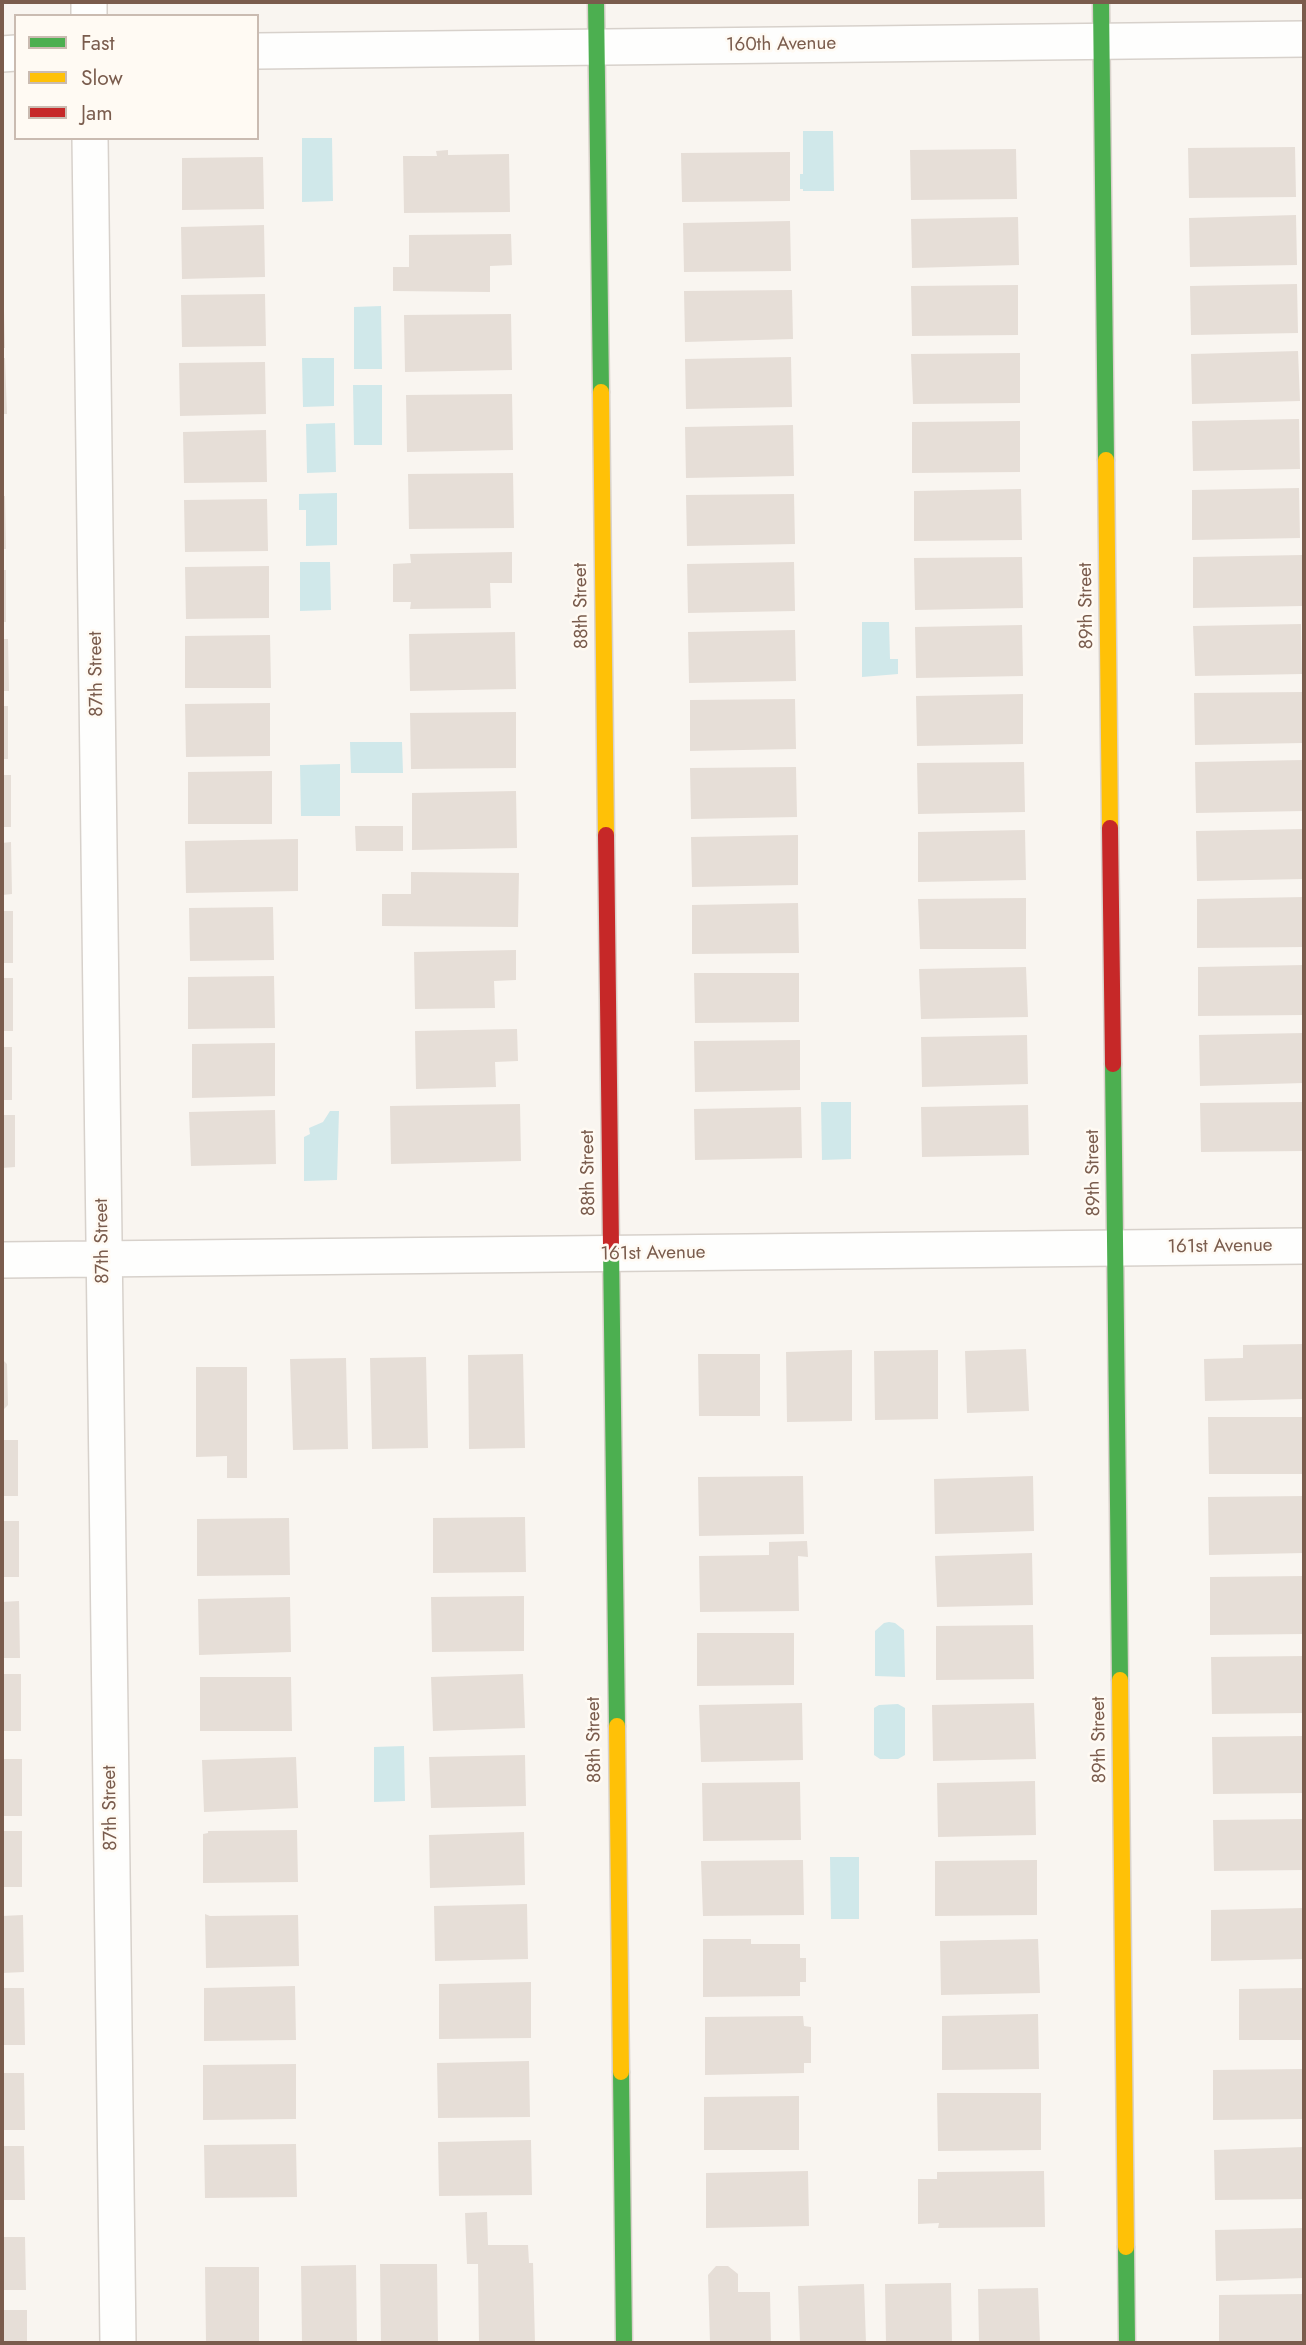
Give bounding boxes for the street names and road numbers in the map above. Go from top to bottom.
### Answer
street label: 160th Avenue [726,33,836,57]
street label: 89th Street [1075,562,1099,650]
street label: 88th Street [570,563,594,649]
street label: 87th Street [85,631,109,717]
street label: 89th Street [1082,1129,1106,1217]
street label: 88th Street [577,1130,601,1216]
street label: 87th Street [91,1198,115,1284]
street label: 161st Avenue [1167,1235,1273,1259]
street label: 161st Avenue [600,1242,706,1266]
street label: 89th Street [1088,1696,1112,1784]
street label: 88th Street [583,1697,607,1783]
street label: 87th Street [99,1765,123,1851]

